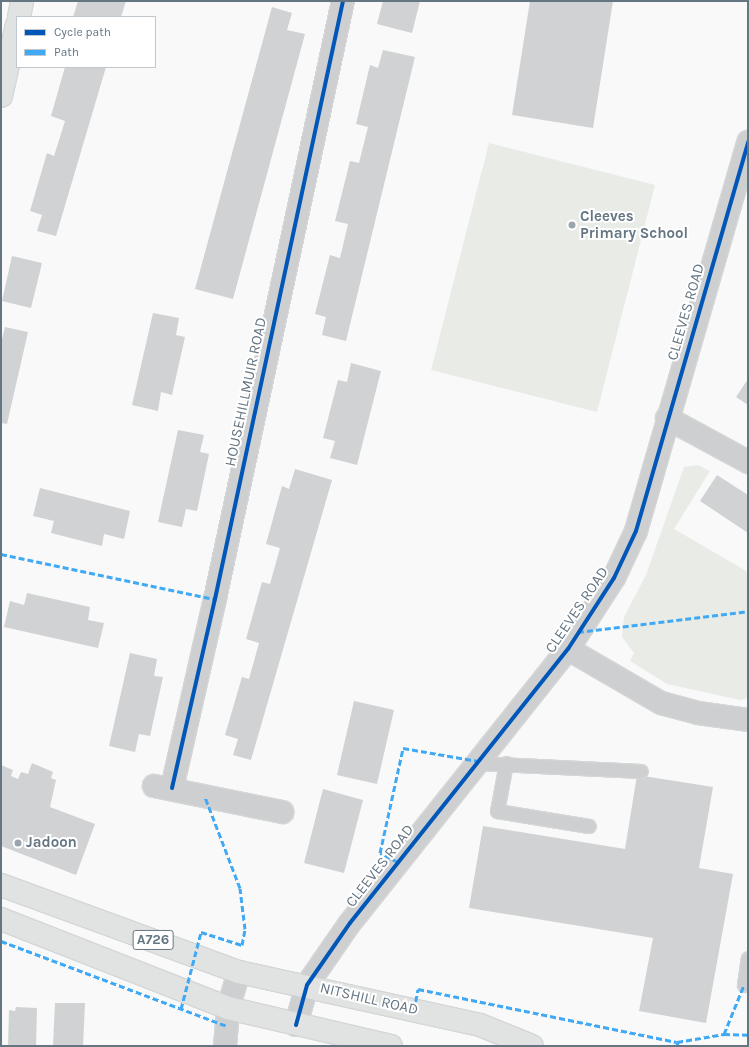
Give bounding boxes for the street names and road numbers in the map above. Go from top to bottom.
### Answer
street label: CLEEVES ROAD [664,261,708,363]
street label: HOUSEHILLMUIR ROAD [221,316,271,468]
street label: CLEEVES ROAD [542,564,612,656]
street label: CLEEVES ROAD [342,821,418,911]
road number: A726 [132,928,174,952]
street label: NITSHILL ROAD [318,979,420,1019]

